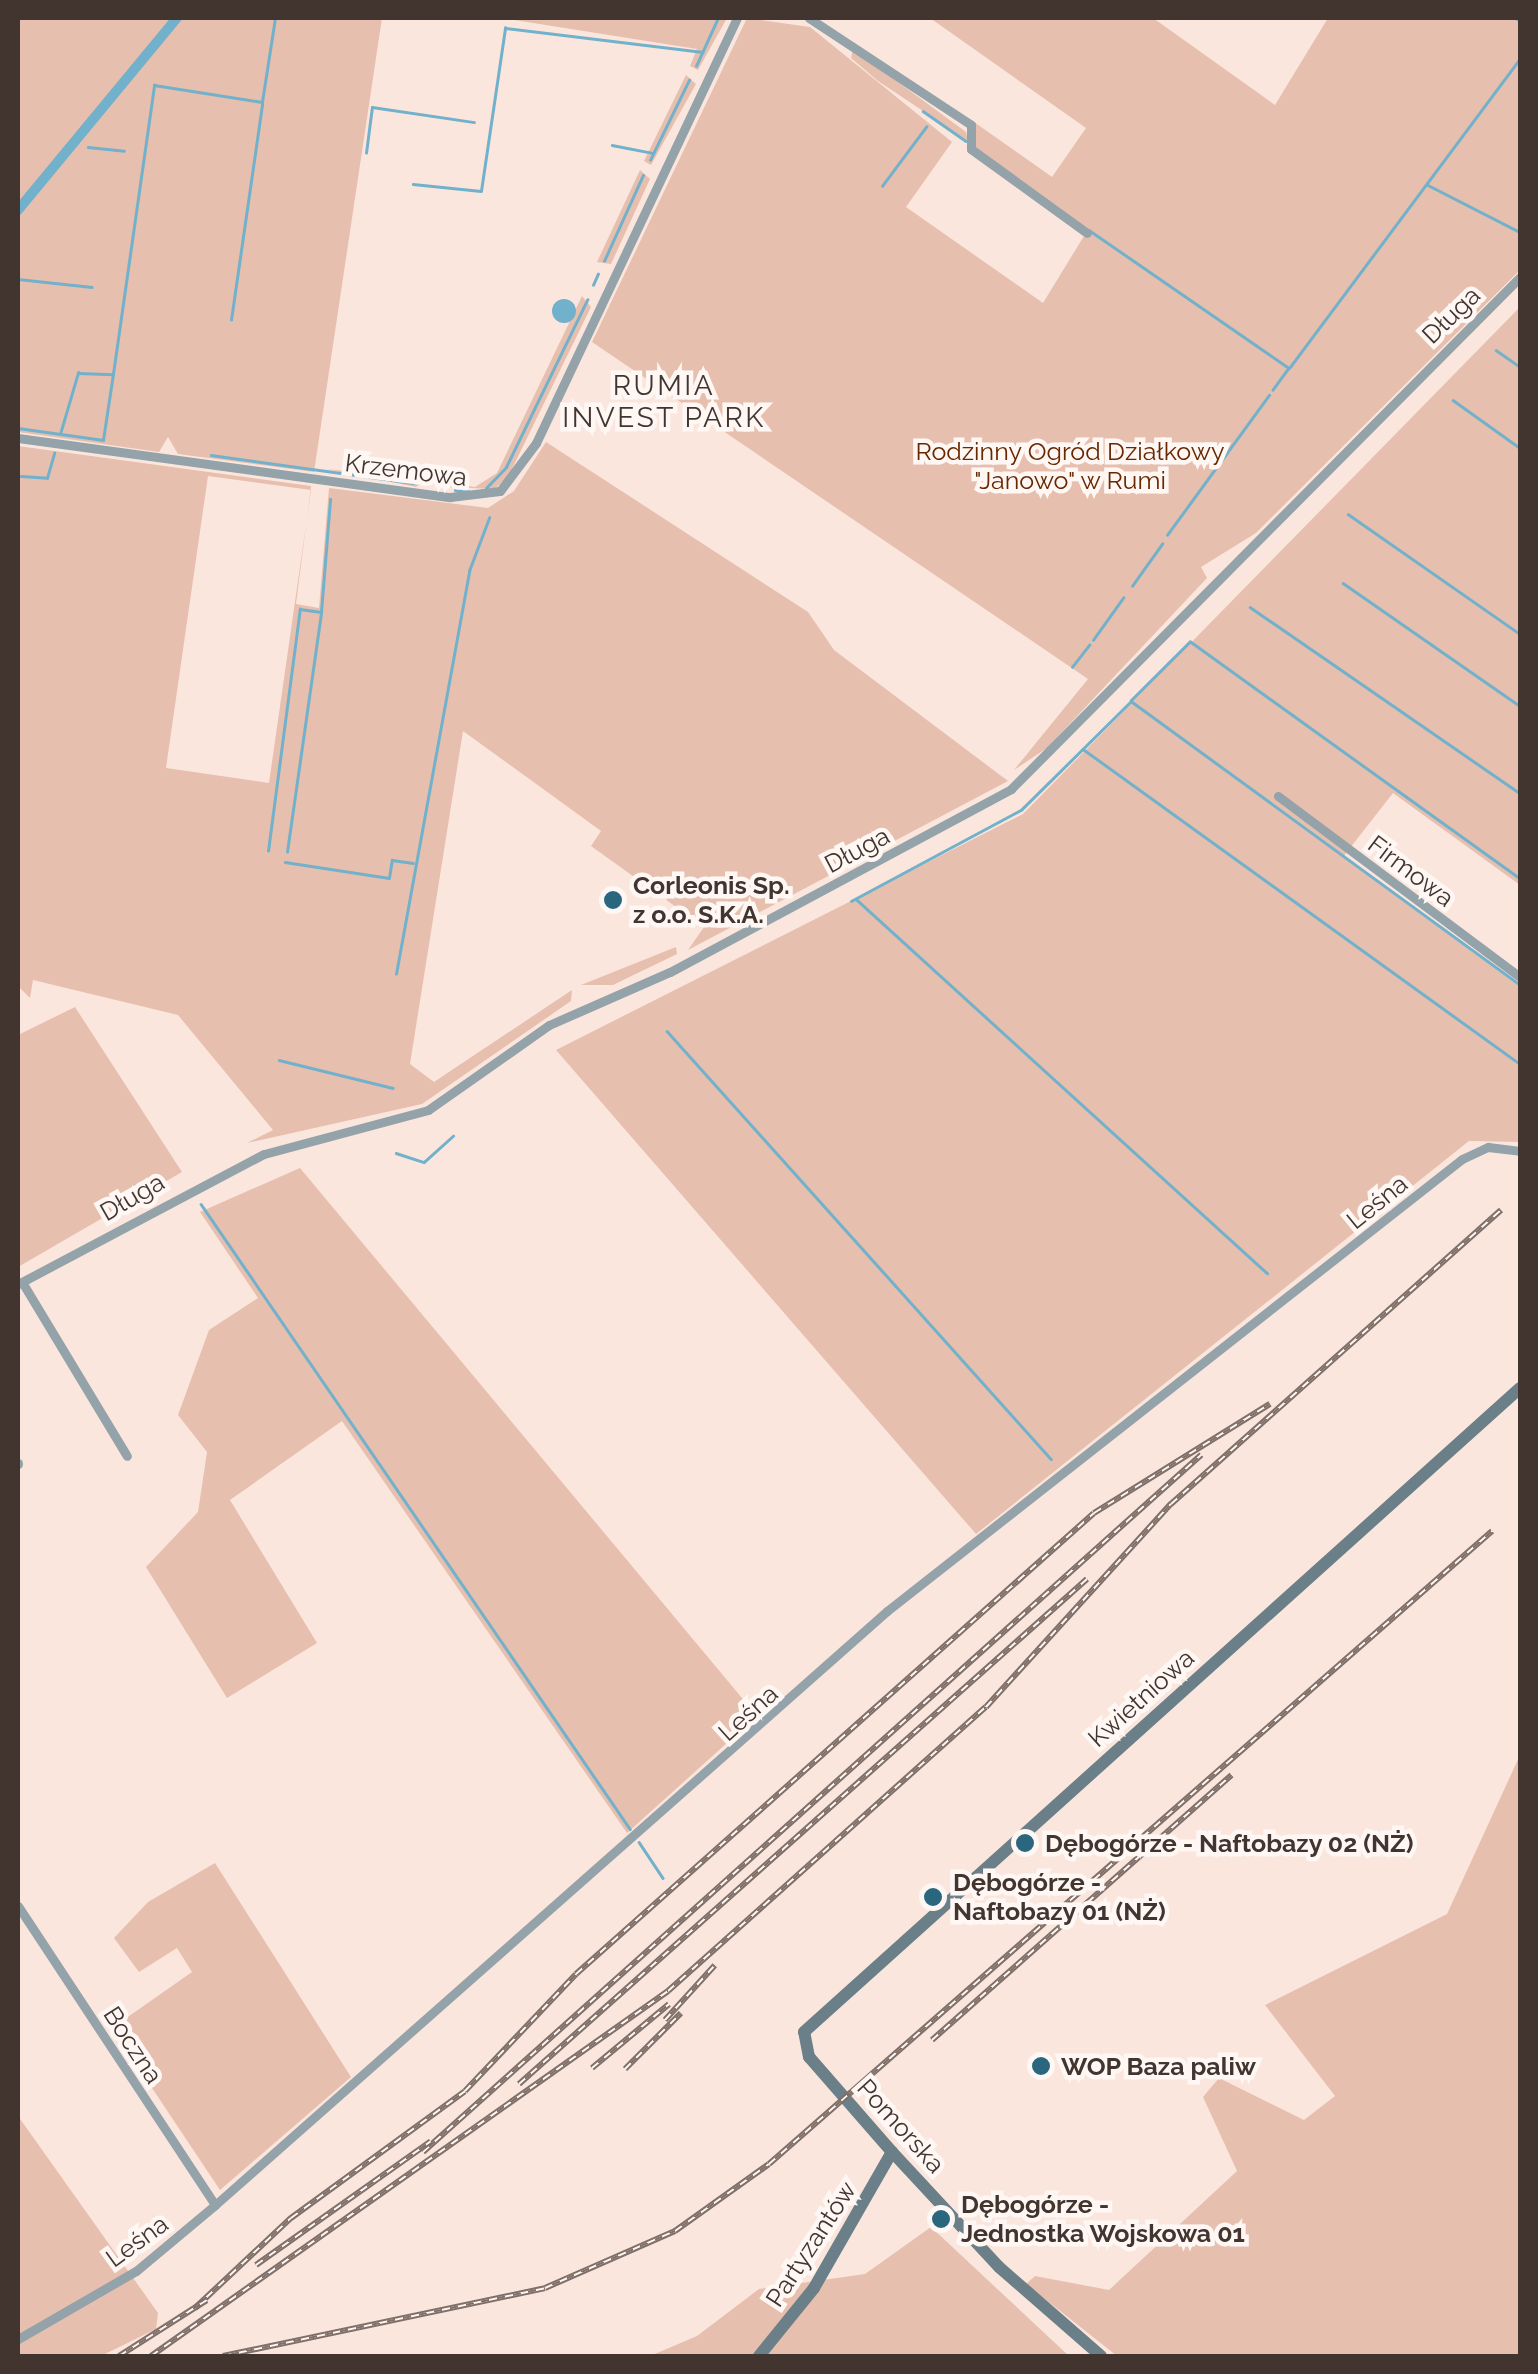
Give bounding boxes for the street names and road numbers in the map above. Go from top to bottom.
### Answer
street label: Długa [1416,280,1486,350]
street label: Krzemowa [343,448,469,492]
street label: Długa [819,821,895,879]
street label: Firmowa [1362,829,1460,913]
street label: Długa [95,1167,169,1227]
street label: Leśna [1341,1169,1413,1235]
street label: Kwietniowa [1082,1643,1200,1753]
street label: Leśna [712,1679,784,1747]
street label: Boczna [97,2001,169,2089]
street label: Pomorska [851,2073,951,2179]
street label: Partyzantów [759,2176,863,2312]
street label: Leśna [100,2209,174,2273]

